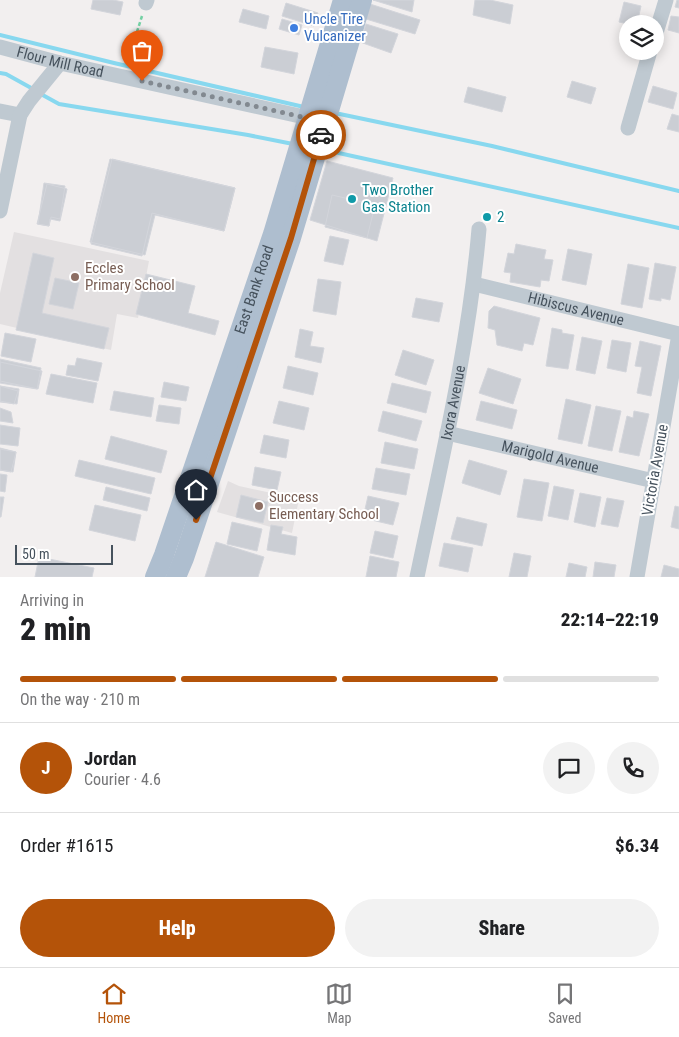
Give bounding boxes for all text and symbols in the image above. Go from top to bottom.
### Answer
place label: Uncle Tire Vulcanizer [304,10,366,45]
map controls [619,15,664,60]
button: layers [619,15,664,60]
marker: Uncle Tire Vulcanizer [288,22,300,34]
pin [121,30,163,81]
icon: bag [128,37,156,65]
street label: Flour Mill Road [15,43,105,81]
courier [296,110,346,160]
icon: car [307,121,335,149]
place label: Two Brother Gas Station [362,181,434,216]
marker: Two Brother Gas Station [346,193,358,205]
place label: 2 [497,208,504,226]
marker: 2 [481,211,493,223]
street label: East Bank Road [231,243,277,336]
place label: Eccles Primary School [85,259,175,294]
marker: Eccles Primary School [69,271,81,283]
street label: Hibiscus Avenue [526,289,626,329]
street label: Ixora Avenue [437,364,469,442]
street label: Victoria Avenue [638,423,672,517]
street label: Marigold Avenue [500,437,601,477]
pin [175,469,217,520]
icon: home [182,476,210,504]
place label: Success Elementary School [269,488,379,523]
marker: Success Elementary School [253,500,265,512]
scale bar [15,542,112,565]
text: 50 m [22,546,50,562]
text: Arriving in [20,591,84,610]
text: 22:14–22:19 [561,608,659,631]
text: 2 min [20,610,91,648]
text: On the way · 210 m [20,690,140,709]
button: chat [543,742,595,794]
button: phone [607,742,659,794]
text: Jordan [84,747,137,770]
text: J [41,756,51,779]
text: Courier · 4.6 [84,770,161,789]
text: Order #1615 [20,834,113,857]
text: $6.34 [615,834,659,857]
button: Help [20,899,335,957]
button: Share [345,899,659,957]
tab: Home [97,980,130,1026]
tab: Map [325,980,353,1026]
tab: Saved [548,980,582,1026]

